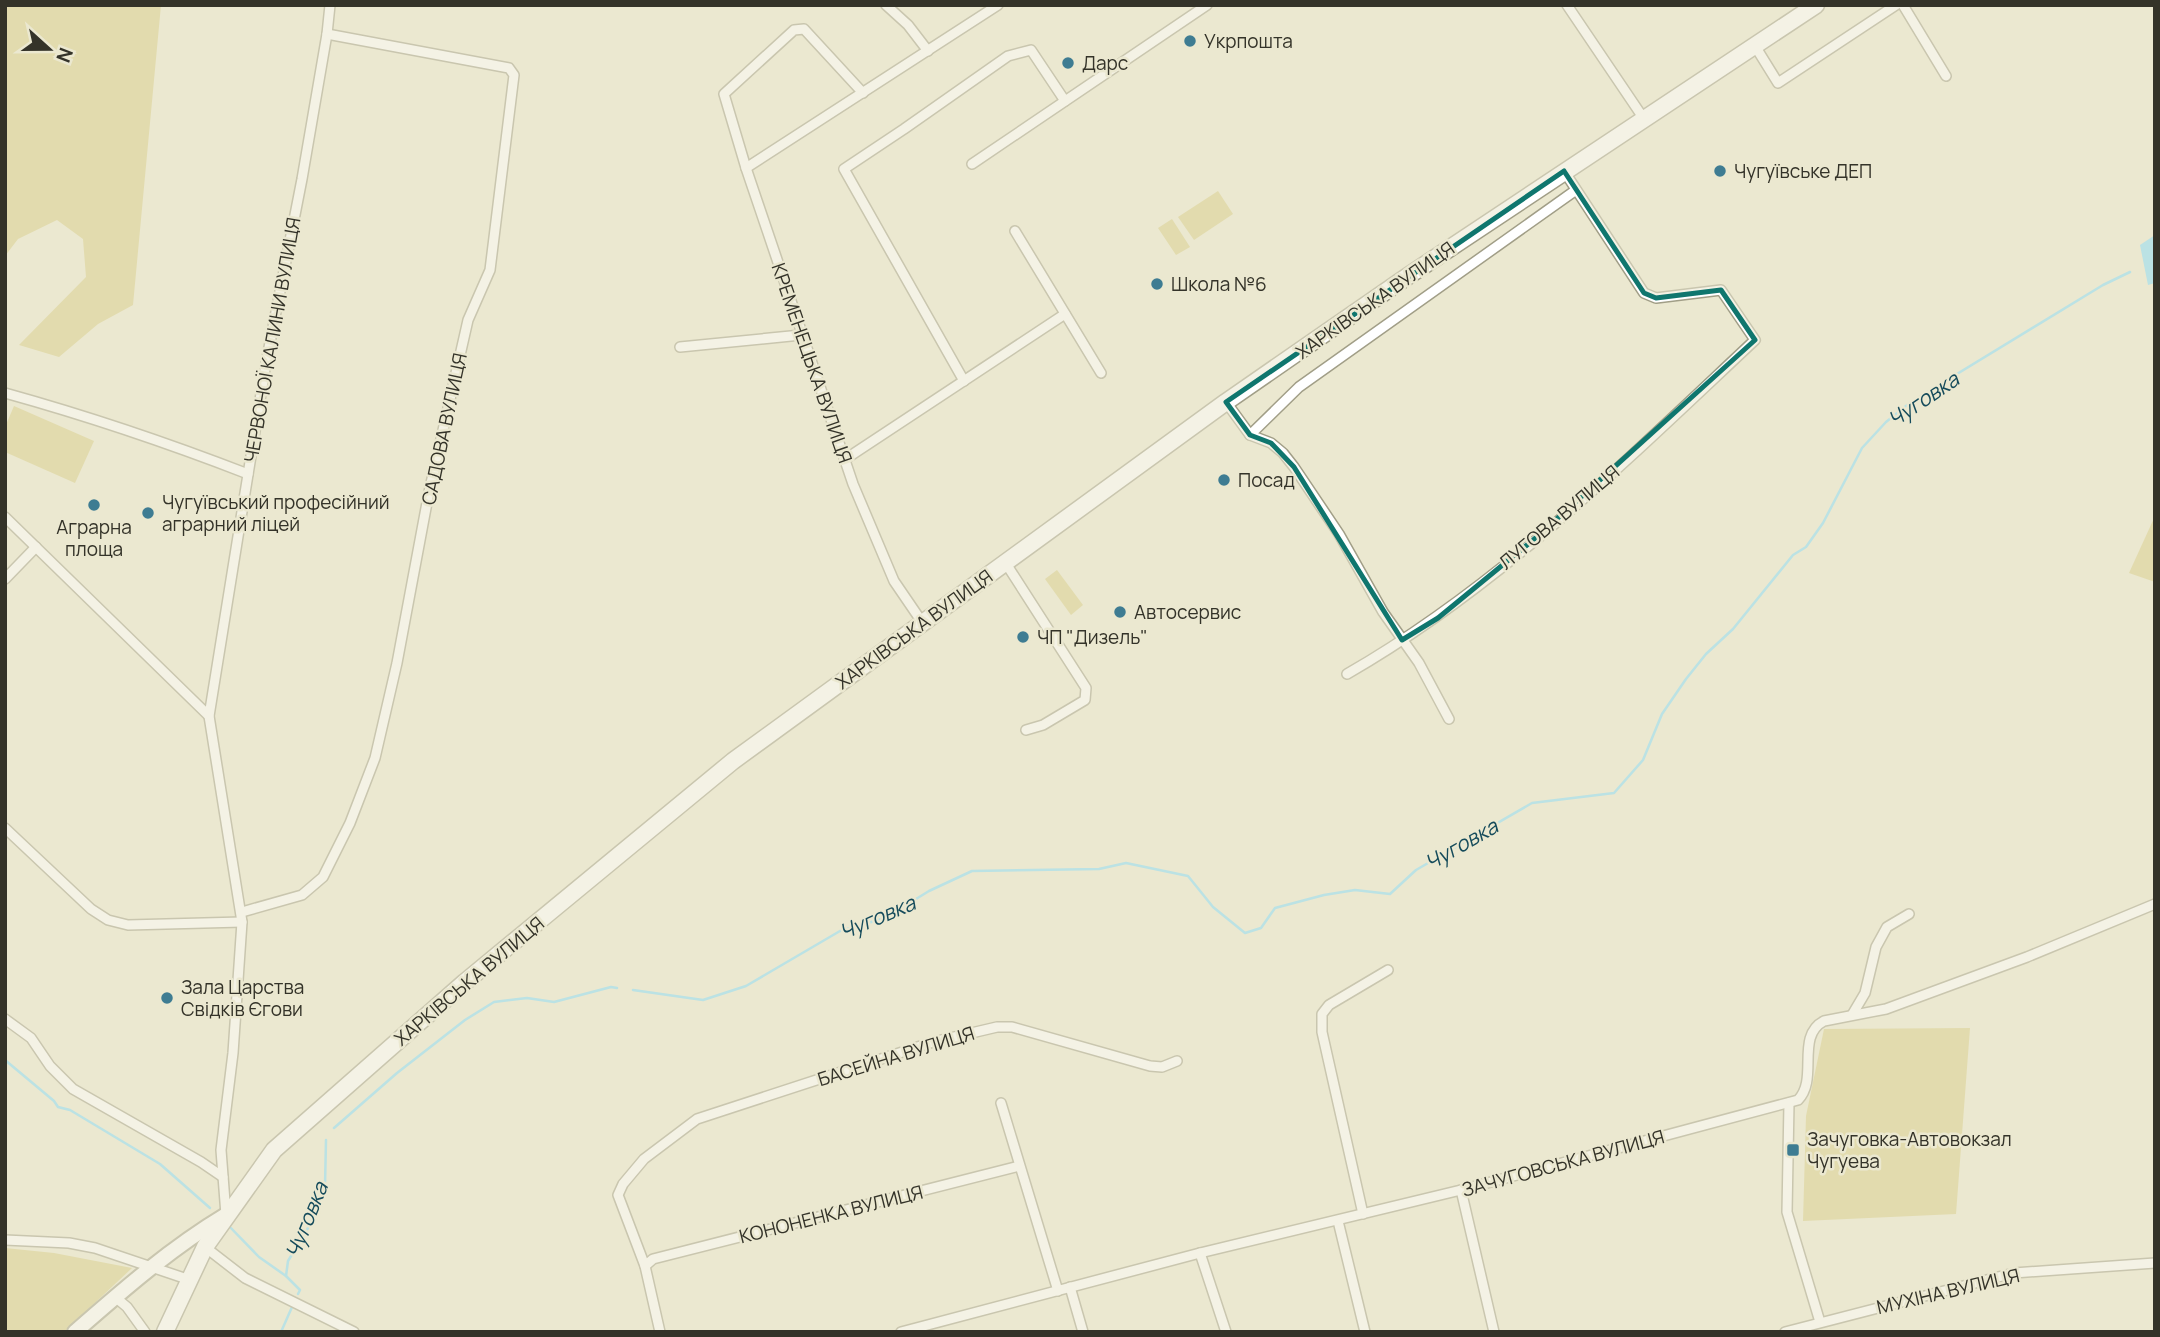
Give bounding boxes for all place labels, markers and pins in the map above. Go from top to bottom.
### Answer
place label: Укрпошта [1204,28,1293,54]
marker: Укрпошта [1182,33,1198,49]
place label: Дарс [1082,50,1128,76]
marker: Дарс [1060,55,1076,71]
place label: Чугуївське ДЕП [1734,158,1872,184]
marker: Чугуївське ДЕП [1712,163,1728,179]
place label: Школа №6 [1171,271,1267,297]
marker: Школа №6 [1149,276,1165,292]
place label: Посад [1238,467,1295,493]
marker: Посад [1216,472,1232,488]
place label: Чугуївський професійний аграрний ліцей [162,489,390,537]
marker: Аграрна площа [86,497,102,513]
marker: Чугуївський професійний аграрний ліцей [140,505,156,521]
place label: Аграрна площа [56,514,132,562]
place label: Автосервис [1134,599,1241,625]
marker: Автосервис [1112,604,1128,620]
place label: ЧП "Дизель" [1037,624,1148,650]
marker: ЧП "Дизель" [1015,629,1031,645]
place label: Зала Царства Свідків Єгови [181,974,304,1022]
marker: Зала Царства Свідків Єгови [159,990,175,1006]
place label: Зачуговка-Автовокзал Чугуева [1807,1126,2012,1174]
marker: Зачуговка-Автовокзал Чугуева [1785,1142,1801,1158]

